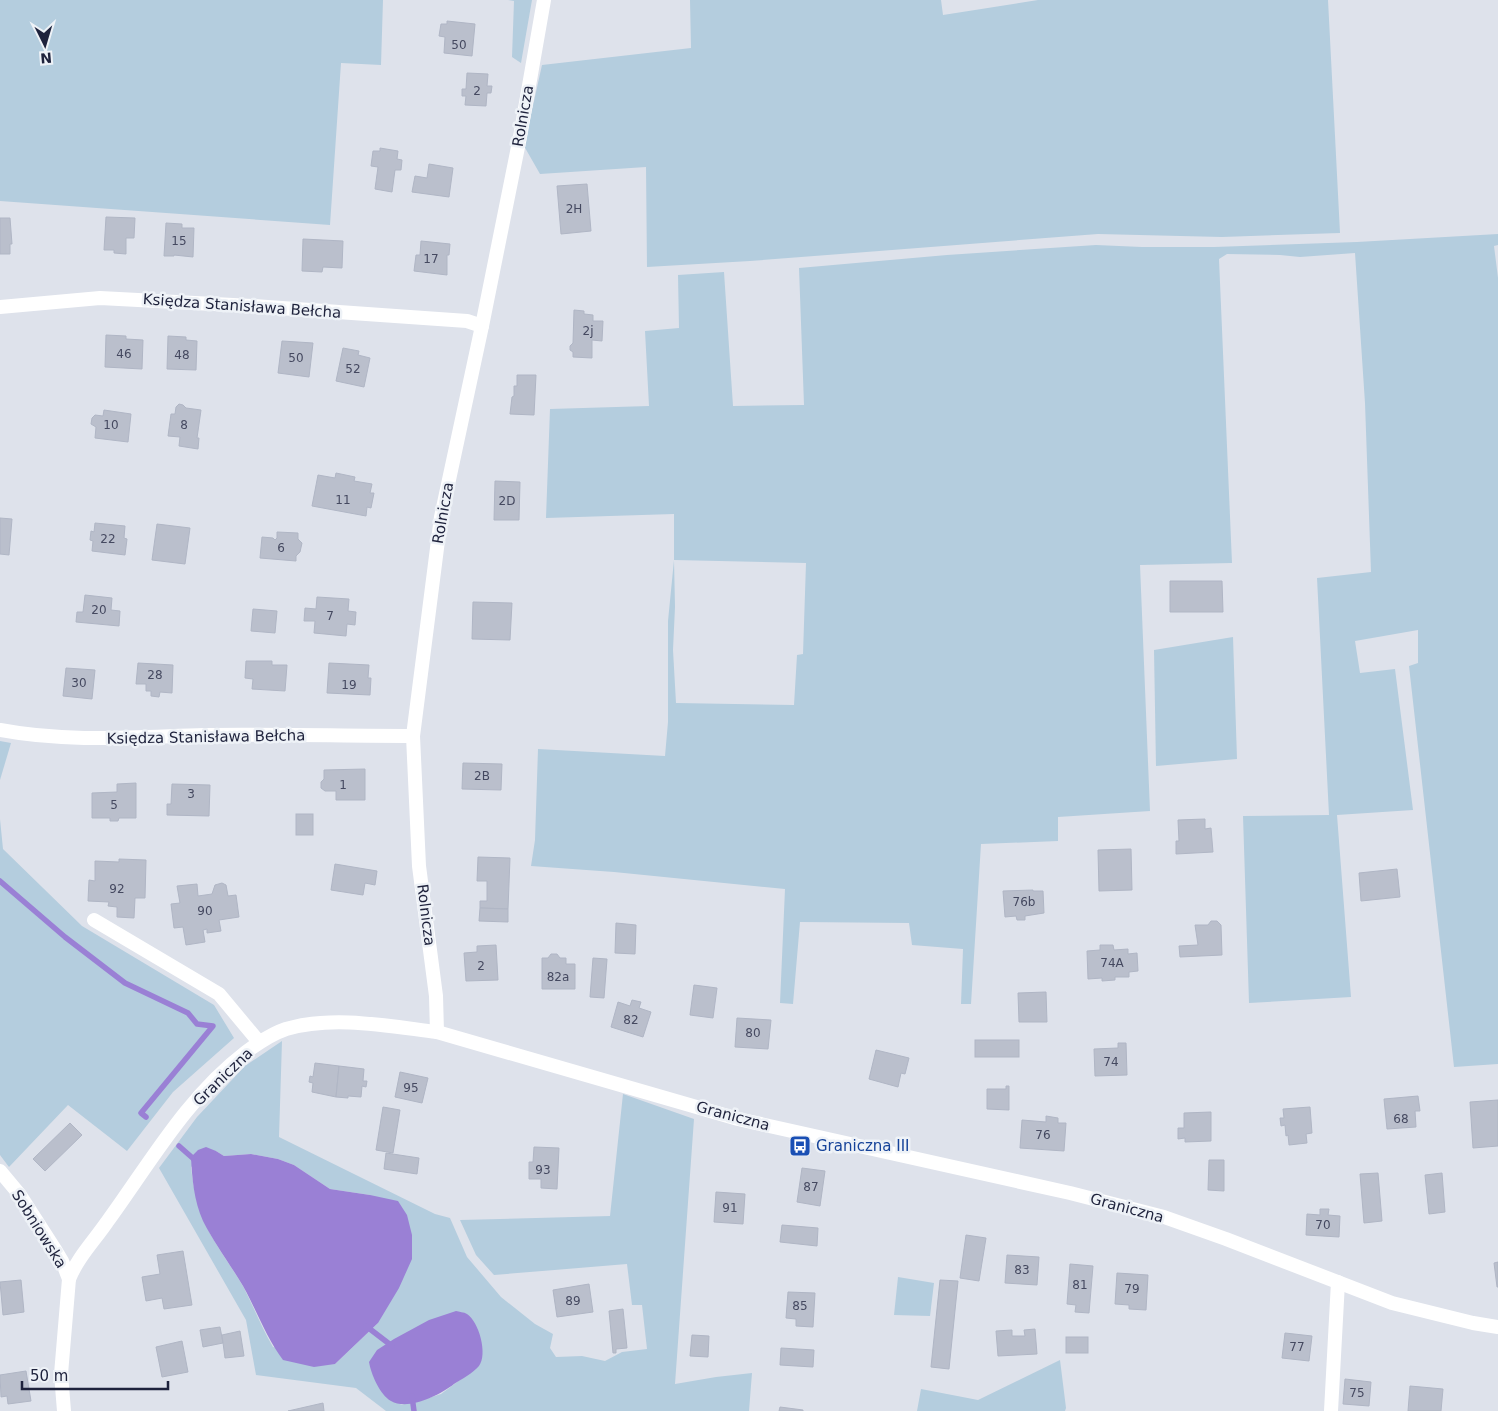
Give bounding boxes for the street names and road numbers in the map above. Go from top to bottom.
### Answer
street label: Rolnicza [509,84,537,148]
street label: Księdza Stanisława Bełcha [142,290,342,322]
street label: Rolnicza [429,481,457,545]
street label: Księdza Stanisława Bełcha [106,726,306,748]
street label: Rolnicza [413,883,439,947]
street label: Graniczna [190,1044,256,1110]
street label: Graniczna [694,1098,772,1134]
street label: Sobniowska [8,1187,70,1271]
street label: Graniczna [1088,1190,1166,1226]

